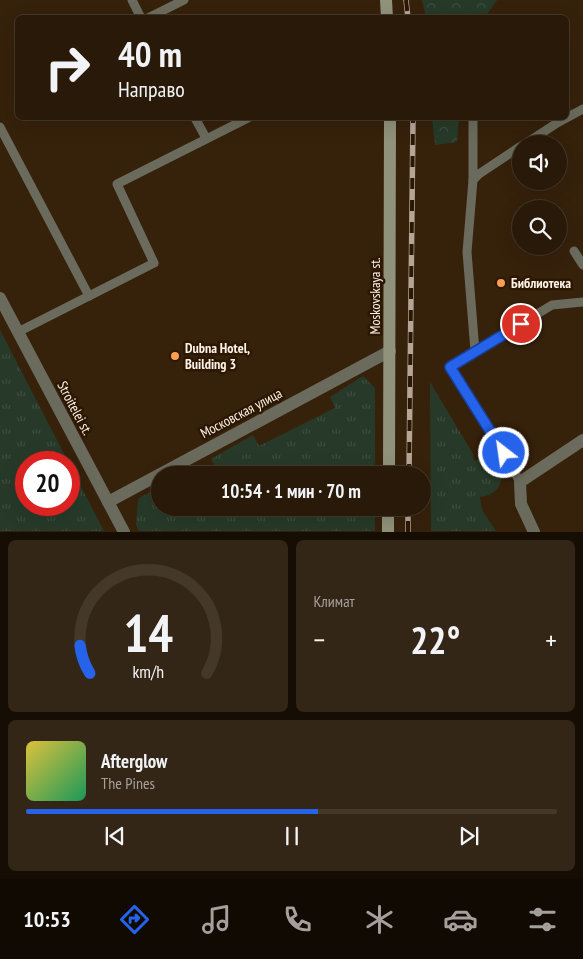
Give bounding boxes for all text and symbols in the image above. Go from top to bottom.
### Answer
text: 40 m [118,31,182,77]
icon: right [35,35,100,100]
text: Направо [118,75,185,103]
map controls [512,135,567,255]
button: sound [512,135,567,190]
button: search [512,200,567,255]
street label: Moskovskaya st. [366,258,384,335]
place label: Библиотека [511,274,571,292]
marker: Библиотека [495,277,507,289]
pin [500,303,542,345]
icon: arrive [507,310,535,338]
place label: Dubna Hotel, Building 3 [185,339,250,373]
marker: Dubna Hotel, Building 3 [169,350,181,362]
street label: Stroitelei st. [53,378,97,438]
street label: Московская улица [197,384,285,442]
position arrow [477,426,529,478]
speed limit sign: 20 [15,451,80,516]
text: 10:54 · 1 мин · 70 m [221,479,361,503]
text: Климат [314,591,355,611]
text: 14 [123,599,173,666]
text: 22° [410,615,460,664]
text: − [314,621,325,658]
text: + [545,621,557,658]
text: km/h [132,660,164,683]
text: Afterglow [101,749,167,773]
text: The Pines [101,773,155,793]
icon: previous [101,822,129,850]
icon: pause [278,822,306,850]
icon: next [455,822,483,850]
icon: directions [117,902,152,937]
icon: music [199,902,234,937]
icon: phone [280,902,315,937]
icon: climate [362,902,397,937]
icon: car [443,902,478,937]
icon: filters [525,902,560,937]
text: 10:53 [23,905,71,933]

